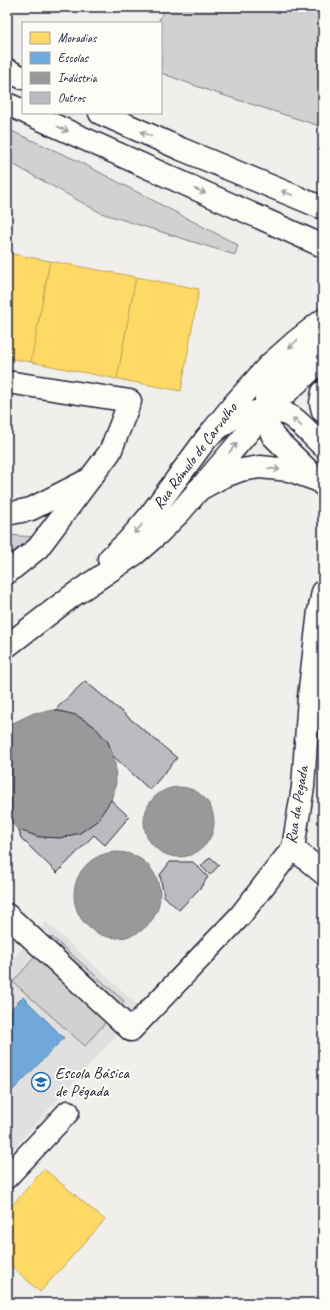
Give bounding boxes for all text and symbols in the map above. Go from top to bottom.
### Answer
legend [22,22,162,114]
text: Moradias [58,30,97,46]
text: Escolas [58,50,90,66]
text: Indústria [58,70,98,86]
text: Outros [58,90,86,106]
one-way arrow [57,126,69,133]
one-way arrow [140,129,152,137]
one-way arrow [194,188,206,195]
one-way arrow [281,189,293,197]
one-way arrow [288,339,298,348]
street label: Rua Rómulo de Carvalho [148,398,242,513]
one-way arrow [293,418,303,427]
one-way arrow [229,443,238,454]
one-way arrow [267,465,280,472]
one-way arrow [133,524,142,535]
street label: Rua da Pegada [281,763,313,845]
place label: Escola Básica de Pégada [55,1063,131,1101]
school or university icon: Escola Básica de Pégada [30,1071,52,1093]

